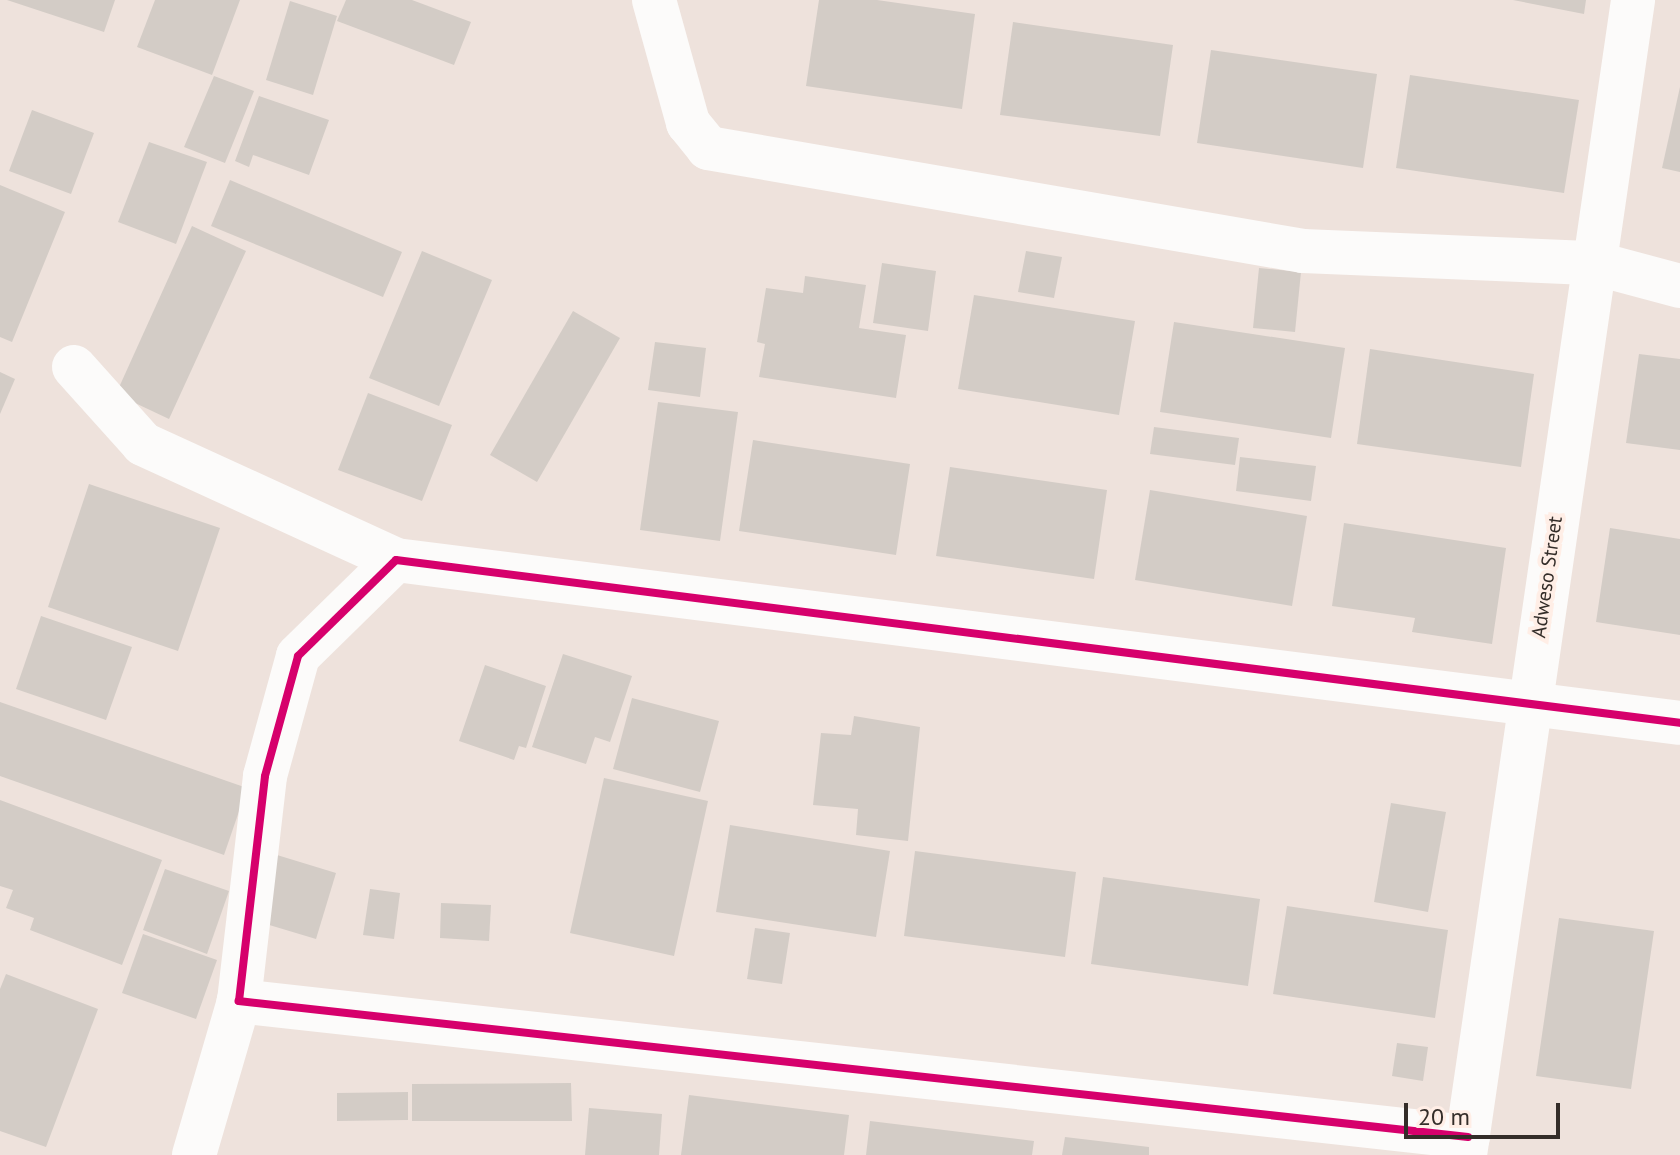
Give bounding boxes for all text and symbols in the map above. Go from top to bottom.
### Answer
street label: Adweso Street [1527,515,1567,639]
scale bar [1408,1087,1564,1137]
text: 20 m [1418,1101,1470,1132]

